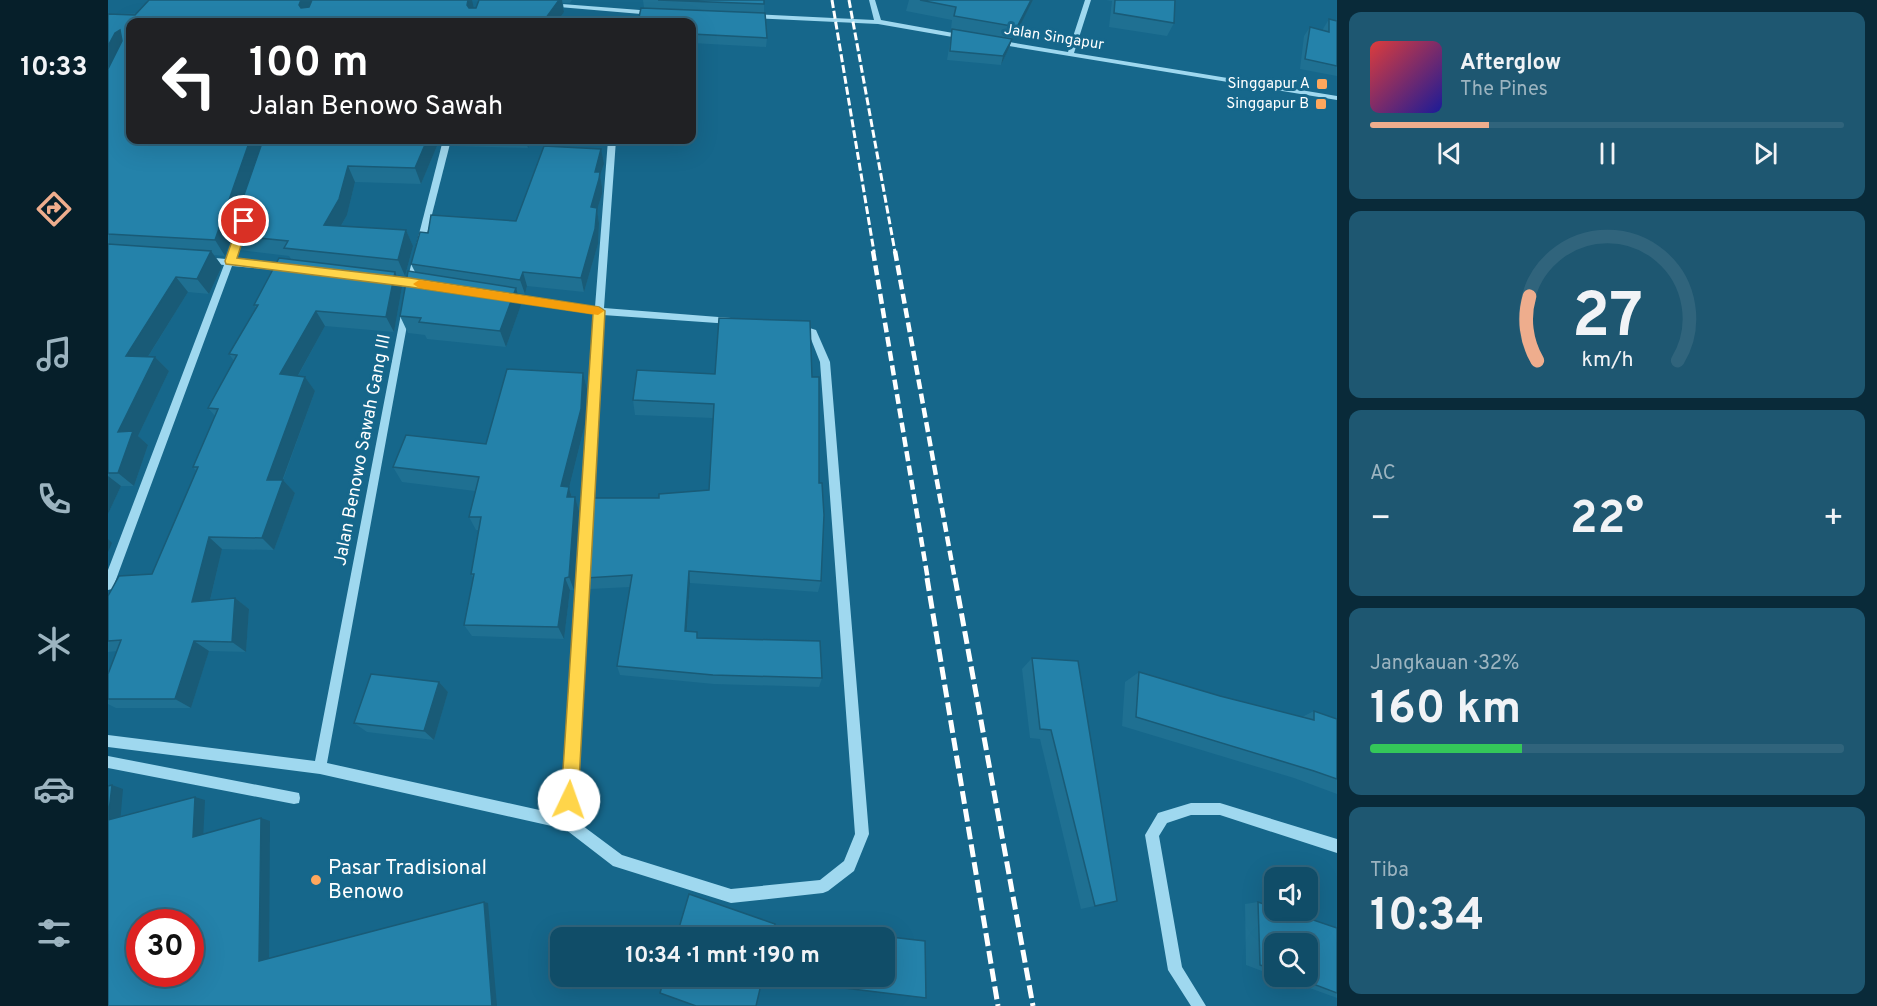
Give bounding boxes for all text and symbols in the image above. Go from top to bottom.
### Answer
street label: Jalan Singapur [1003,21,1106,55]
text: 100 m [249,38,368,91]
icon: left [150,42,228,120]
text: Afterglow [1460,50,1561,77]
text: 10:33 [20,51,88,85]
place label: Singgapur A [1228,75,1310,94]
marker: Singgapur A [1315,77,1329,91]
text: The Pines [1460,77,1548,103]
text: Jalan Benowo Sawah [249,90,503,124]
place label: Singgapur B [1226,95,1309,114]
marker: Singgapur B [1314,97,1328,111]
icon: previous [1433,137,1466,170]
icon: pause [1591,137,1624,170]
icon: next [1749,137,1782,170]
icon: directions [33,188,75,230]
pin [218,195,269,246]
icon: arrive [227,204,260,237]
text: 27 [1571,280,1643,359]
street label: Jalan Benowo Sawah Gang III [329,332,397,568]
icon: music [33,333,75,375]
text: km/h [1581,348,1633,375]
text: AC [1370,461,1396,487]
icon: phone [33,478,75,520]
text: 22° [1570,492,1644,549]
text: − [1370,499,1391,541]
text: + [1823,499,1844,541]
icon: climate [33,623,75,665]
text: Jangkauan · 32% [1370,651,1519,677]
text: 160 km [1370,682,1521,739]
icon: car [33,768,75,810]
position arrow [537,768,601,832]
place label: Pasar Tradisional Benowo [328,855,487,906]
text: Tiba [1370,858,1409,884]
map controls [1264,867,1318,987]
button: sound [1264,867,1318,921]
marker: Pasar Tradisional Benowo [309,873,323,887]
text: 10:34 [1370,889,1484,946]
speed limit sign: 30 [126,909,204,987]
icon: filters [33,912,75,954]
button: search [1264,933,1318,987]
text: 10:34 · 1 mnt · 190 m [625,943,820,970]

